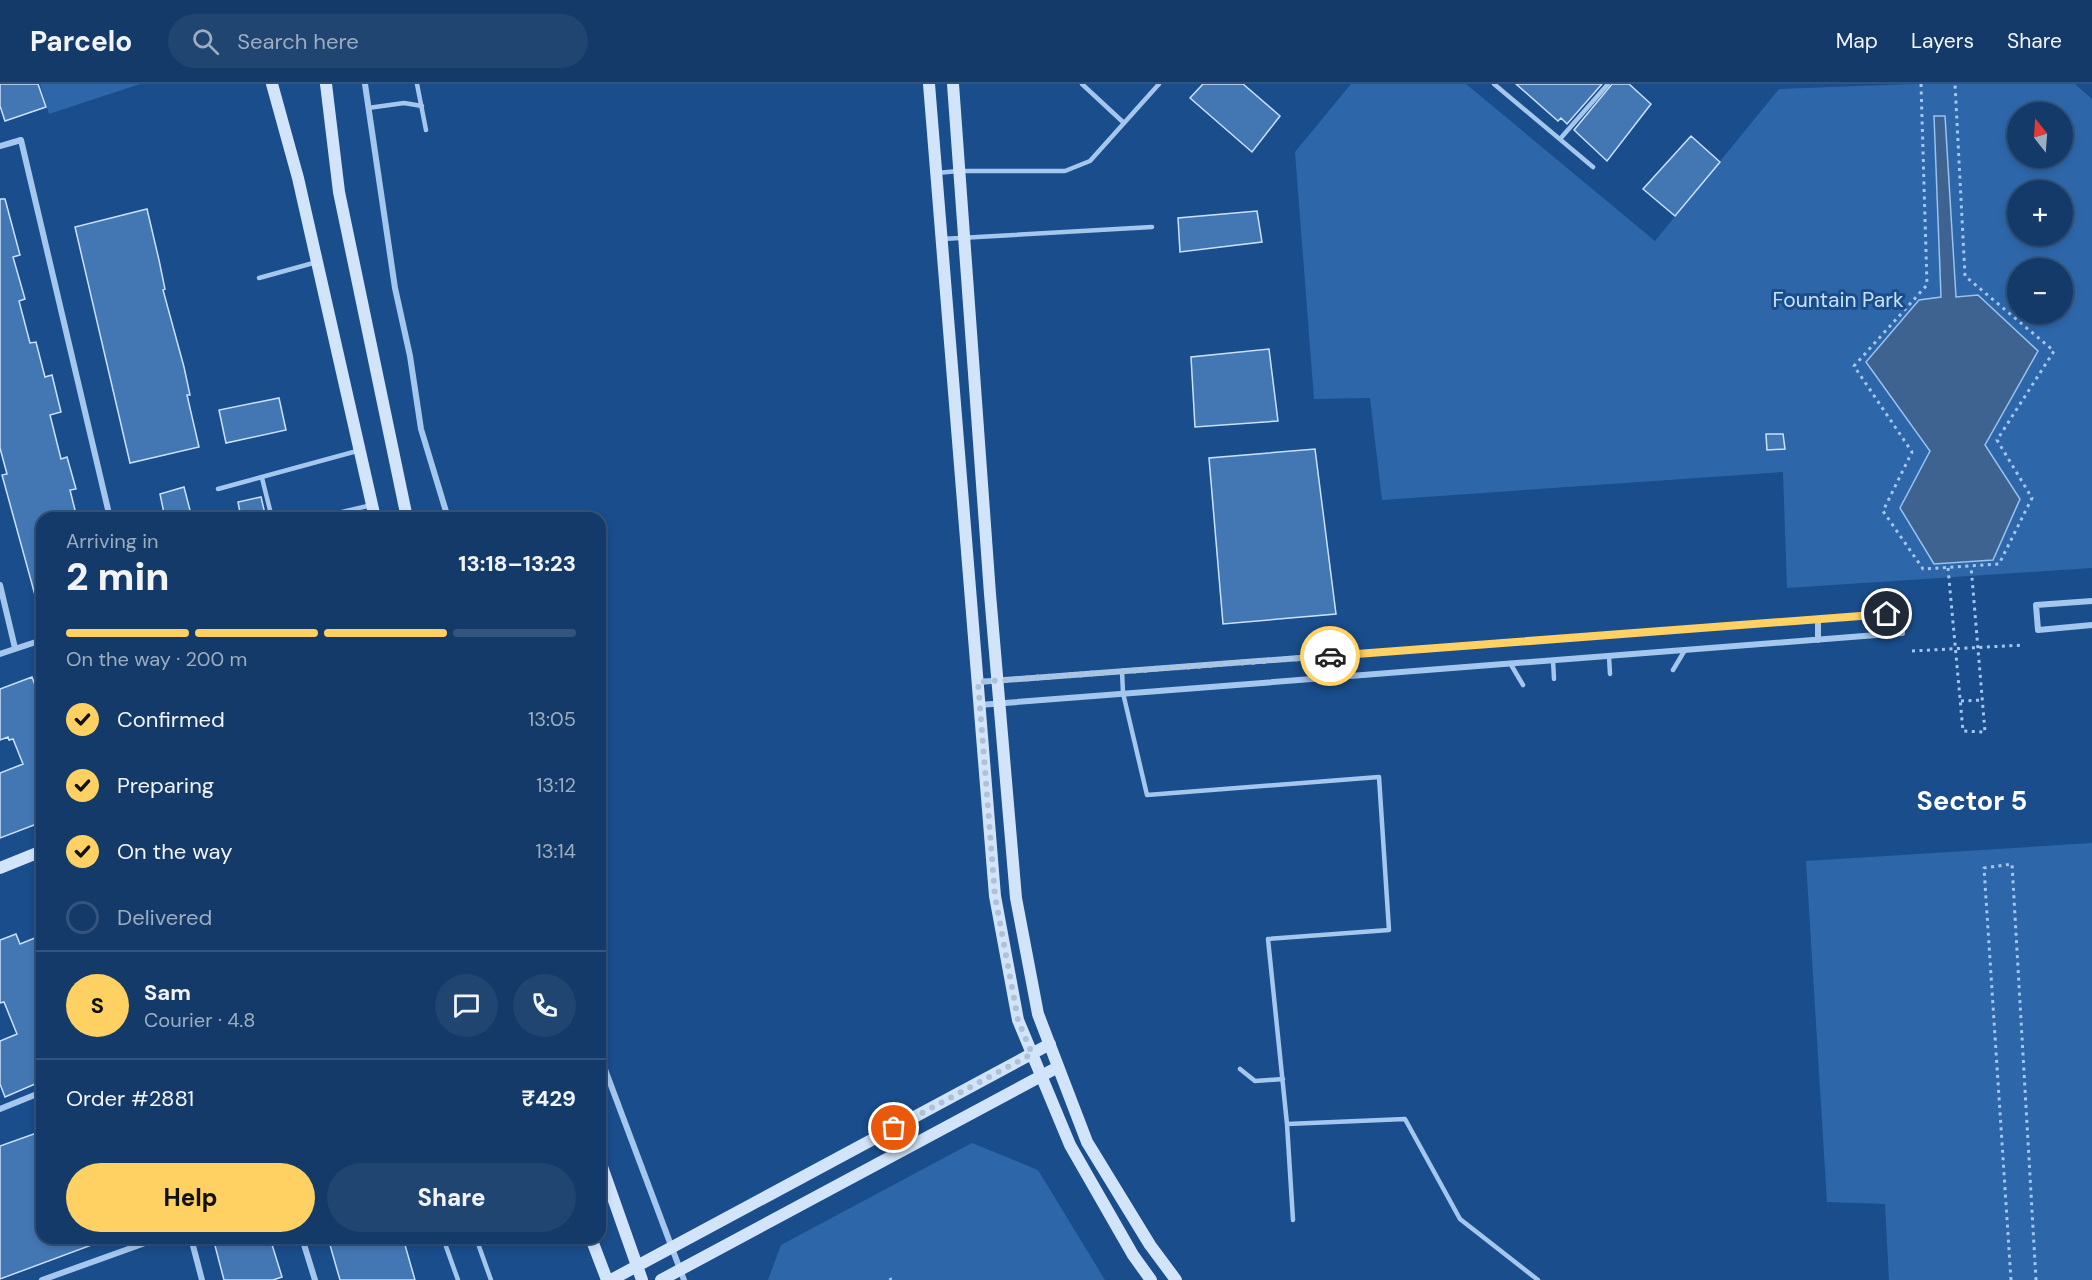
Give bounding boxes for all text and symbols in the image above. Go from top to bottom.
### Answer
search box [168,14,588,68]
text: Parcelo [30,23,132,60]
icon: search [189,25,222,58]
text: Search here [237,27,359,56]
text: Map [1836,27,1878,55]
text: Layers [1911,27,1974,55]
text: Share [2007,27,2062,55]
north arrow [2007,102,2073,168]
map controls [2007,102,2073,324]
button: + [2007,180,2073,246]
button: − [2007,258,2073,324]
park label: Fountain Park [1772,286,1904,314]
text: Arriving in [66,528,158,554]
text: 13:18–13:23 [458,549,576,578]
text: 2 min [66,551,170,602]
pin [1861,588,1912,639]
icon: home [1870,597,1903,630]
courier [1300,626,1360,686]
icon: car [1314,640,1347,673]
text: On the way · 200 m [66,646,247,672]
icon: check [66,703,99,736]
text: Confirmed [117,705,225,734]
text: 13:05 [528,706,576,732]
icon: check [66,769,99,802]
text: Preparing [117,771,214,800]
text: 13:12 [536,772,576,798]
district label: Sector 5 [1917,783,2027,818]
icon: check [66,835,99,868]
text: On the way [117,837,232,866]
text: 13:14 [536,838,576,864]
text: Delivered [117,903,212,932]
button: chat [435,974,498,1037]
button: phone [513,974,576,1037]
text: Sam [144,978,191,1007]
text: S [91,991,104,1020]
text: Courier · 4.8 [144,1007,255,1033]
text: Order #2881 [66,1084,194,1113]
text: ₹429 [522,1084,576,1113]
pin [868,1102,919,1153]
icon: bag [877,1111,910,1144]
button: Help [66,1163,315,1232]
button: Share [327,1163,576,1232]

